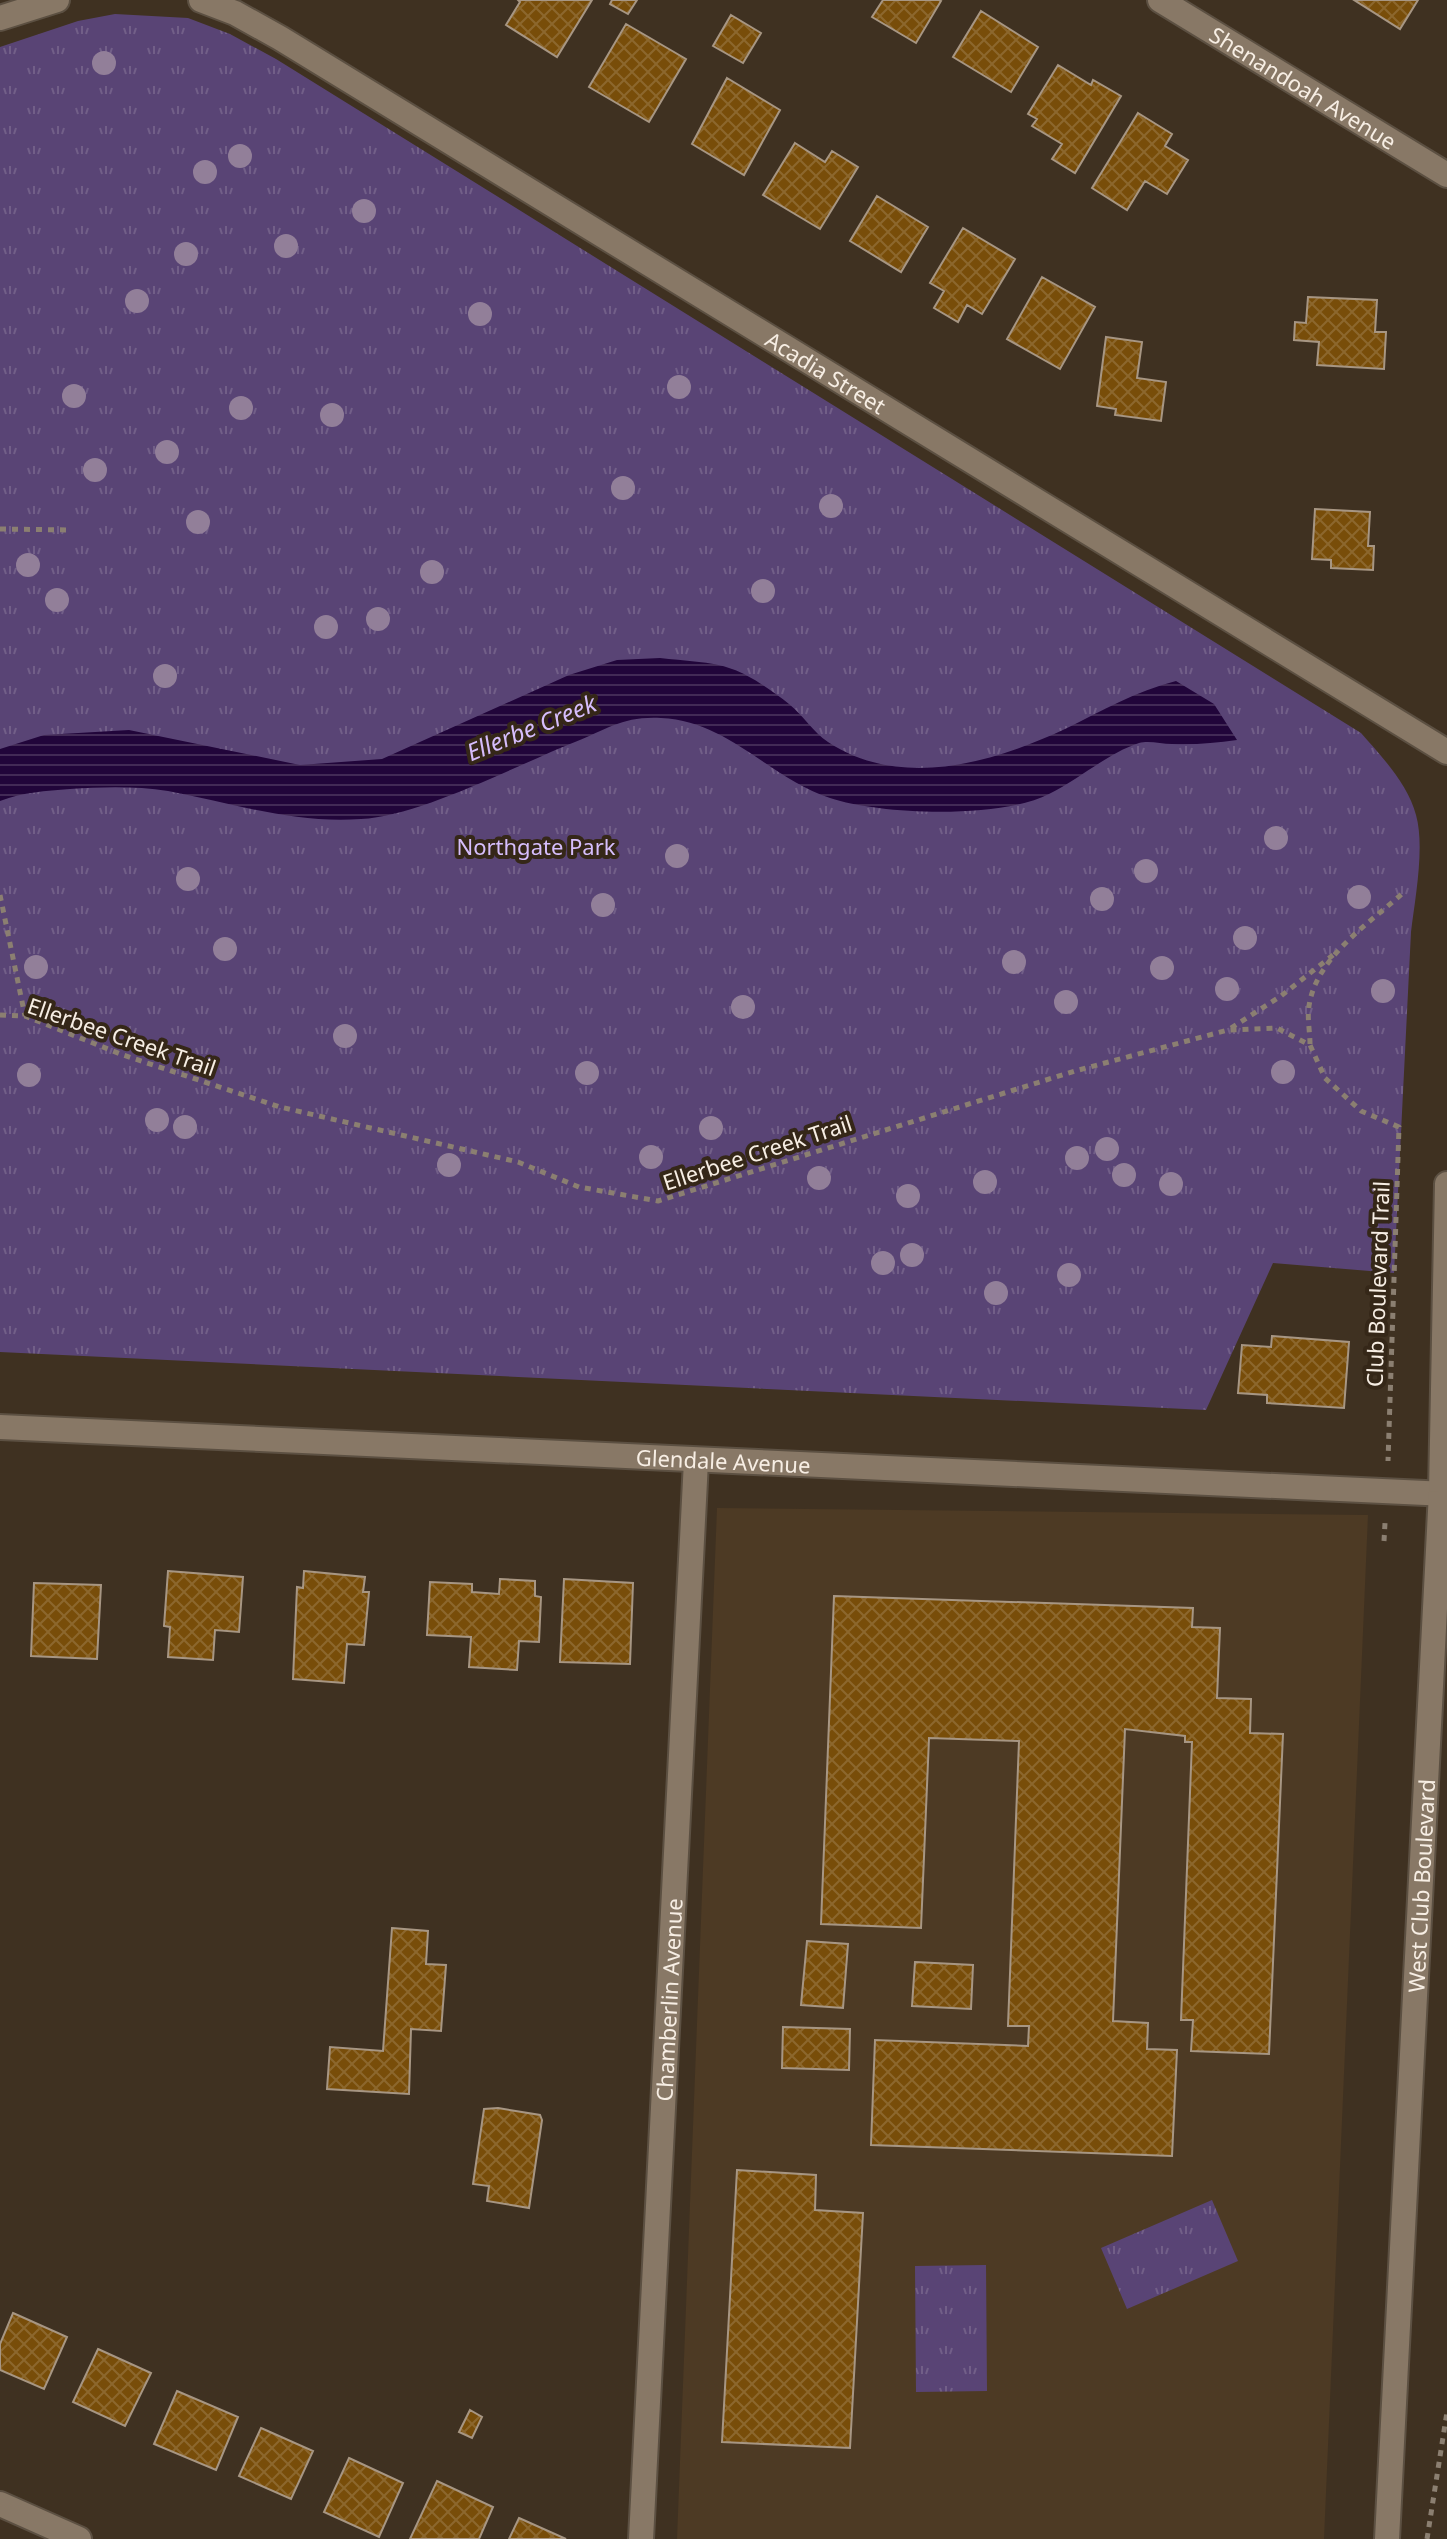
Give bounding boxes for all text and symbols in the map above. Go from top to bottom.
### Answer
street label: Shenandoah Avenue [1204,19,1402,156]
street label: Acadia Street [760,324,892,420]
water label: Ellerbe Creek [461,686,602,768]
park label: Northgate Park [456,831,616,861]
street label: Ellerbee Creek Trail [24,990,220,1082]
street label: Ellerbee Creek Trail [658,1107,856,1197]
street label: Club Boulevard Trail [1358,1180,1396,1388]
street label: Glendale Avenue [635,1441,811,1480]
street label: West Club Boulevard [1400,1778,1441,1993]
street label: Chamberlin Avenue [648,1897,689,2102]

